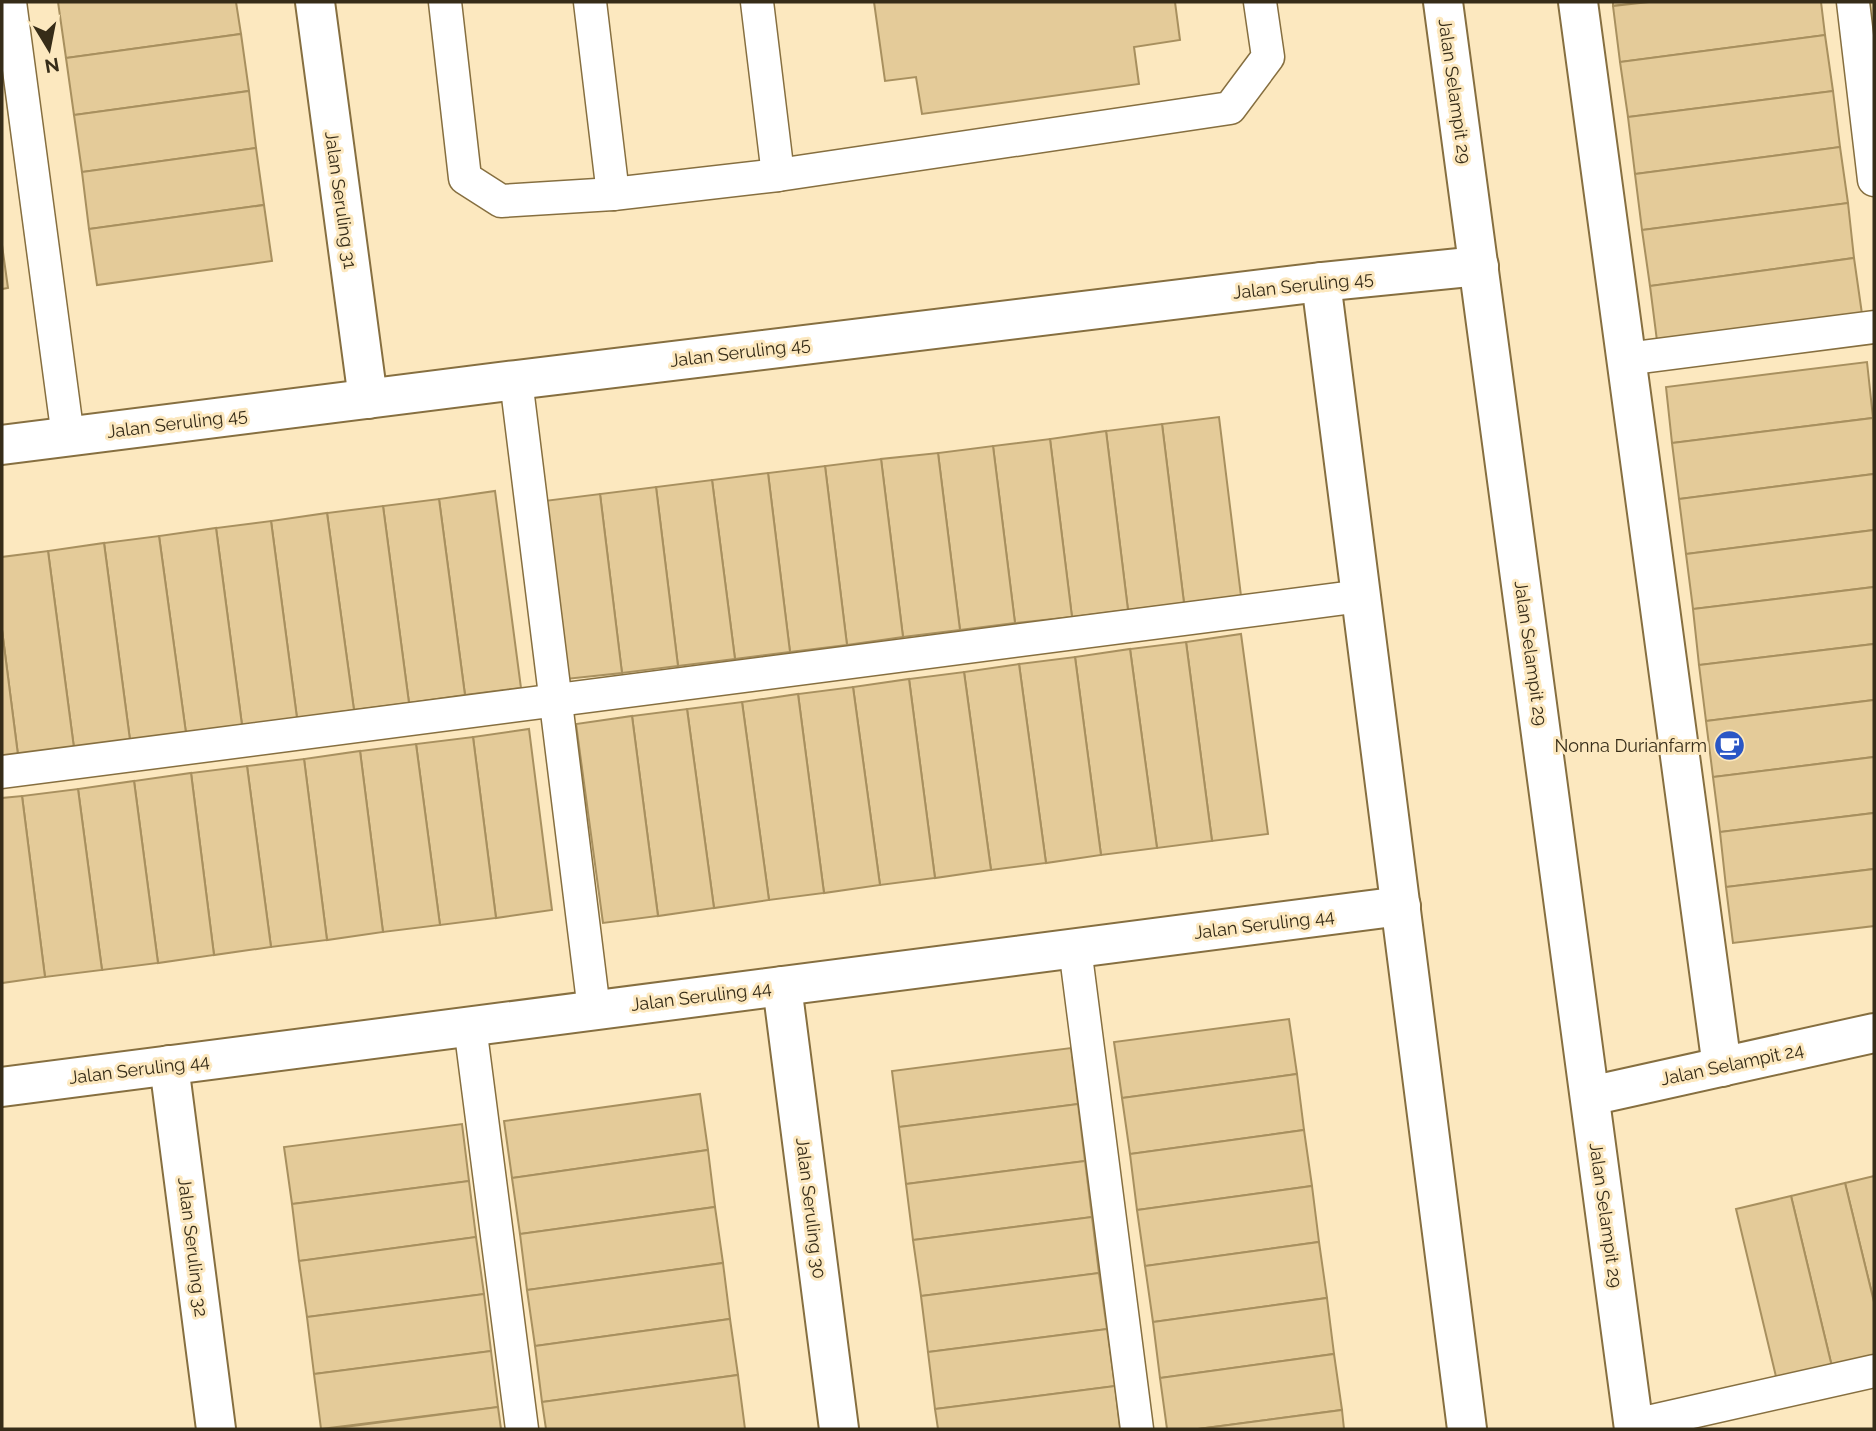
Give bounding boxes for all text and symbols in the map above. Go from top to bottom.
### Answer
north arrow [14,14,84,84]
street label: Jalan Selampit 29 [1434,17,1476,165]
text: N [43,54,61,78]
street label: Jalan Seruling 31 [321,130,361,271]
street label: Jalan Seruling 45 [1232,267,1375,303]
street label: Jalan Seruling 45 [669,333,812,371]
street label: Jalan Seruling 45 [106,404,249,442]
street label: Jalan Selampit 29 [1510,579,1552,727]
cafe icon: Nonna Durianfarm [1713,728,1747,762]
place label: Nonna Durianfarm [1555,735,1707,756]
street label: Jalan Seruling 44 [1193,905,1336,943]
street label: Jalan Seruling 44 [630,977,773,1015]
street label: Jalan Selampit 24 [1659,1039,1806,1089]
street label: Jalan Seruling 44 [68,1050,211,1088]
street label: Jalan Seruling 30 [792,1136,830,1280]
street label: Jalan Selampit 29 [1585,1141,1627,1289]
street label: Jalan Seruling 32 [174,1176,212,1318]

